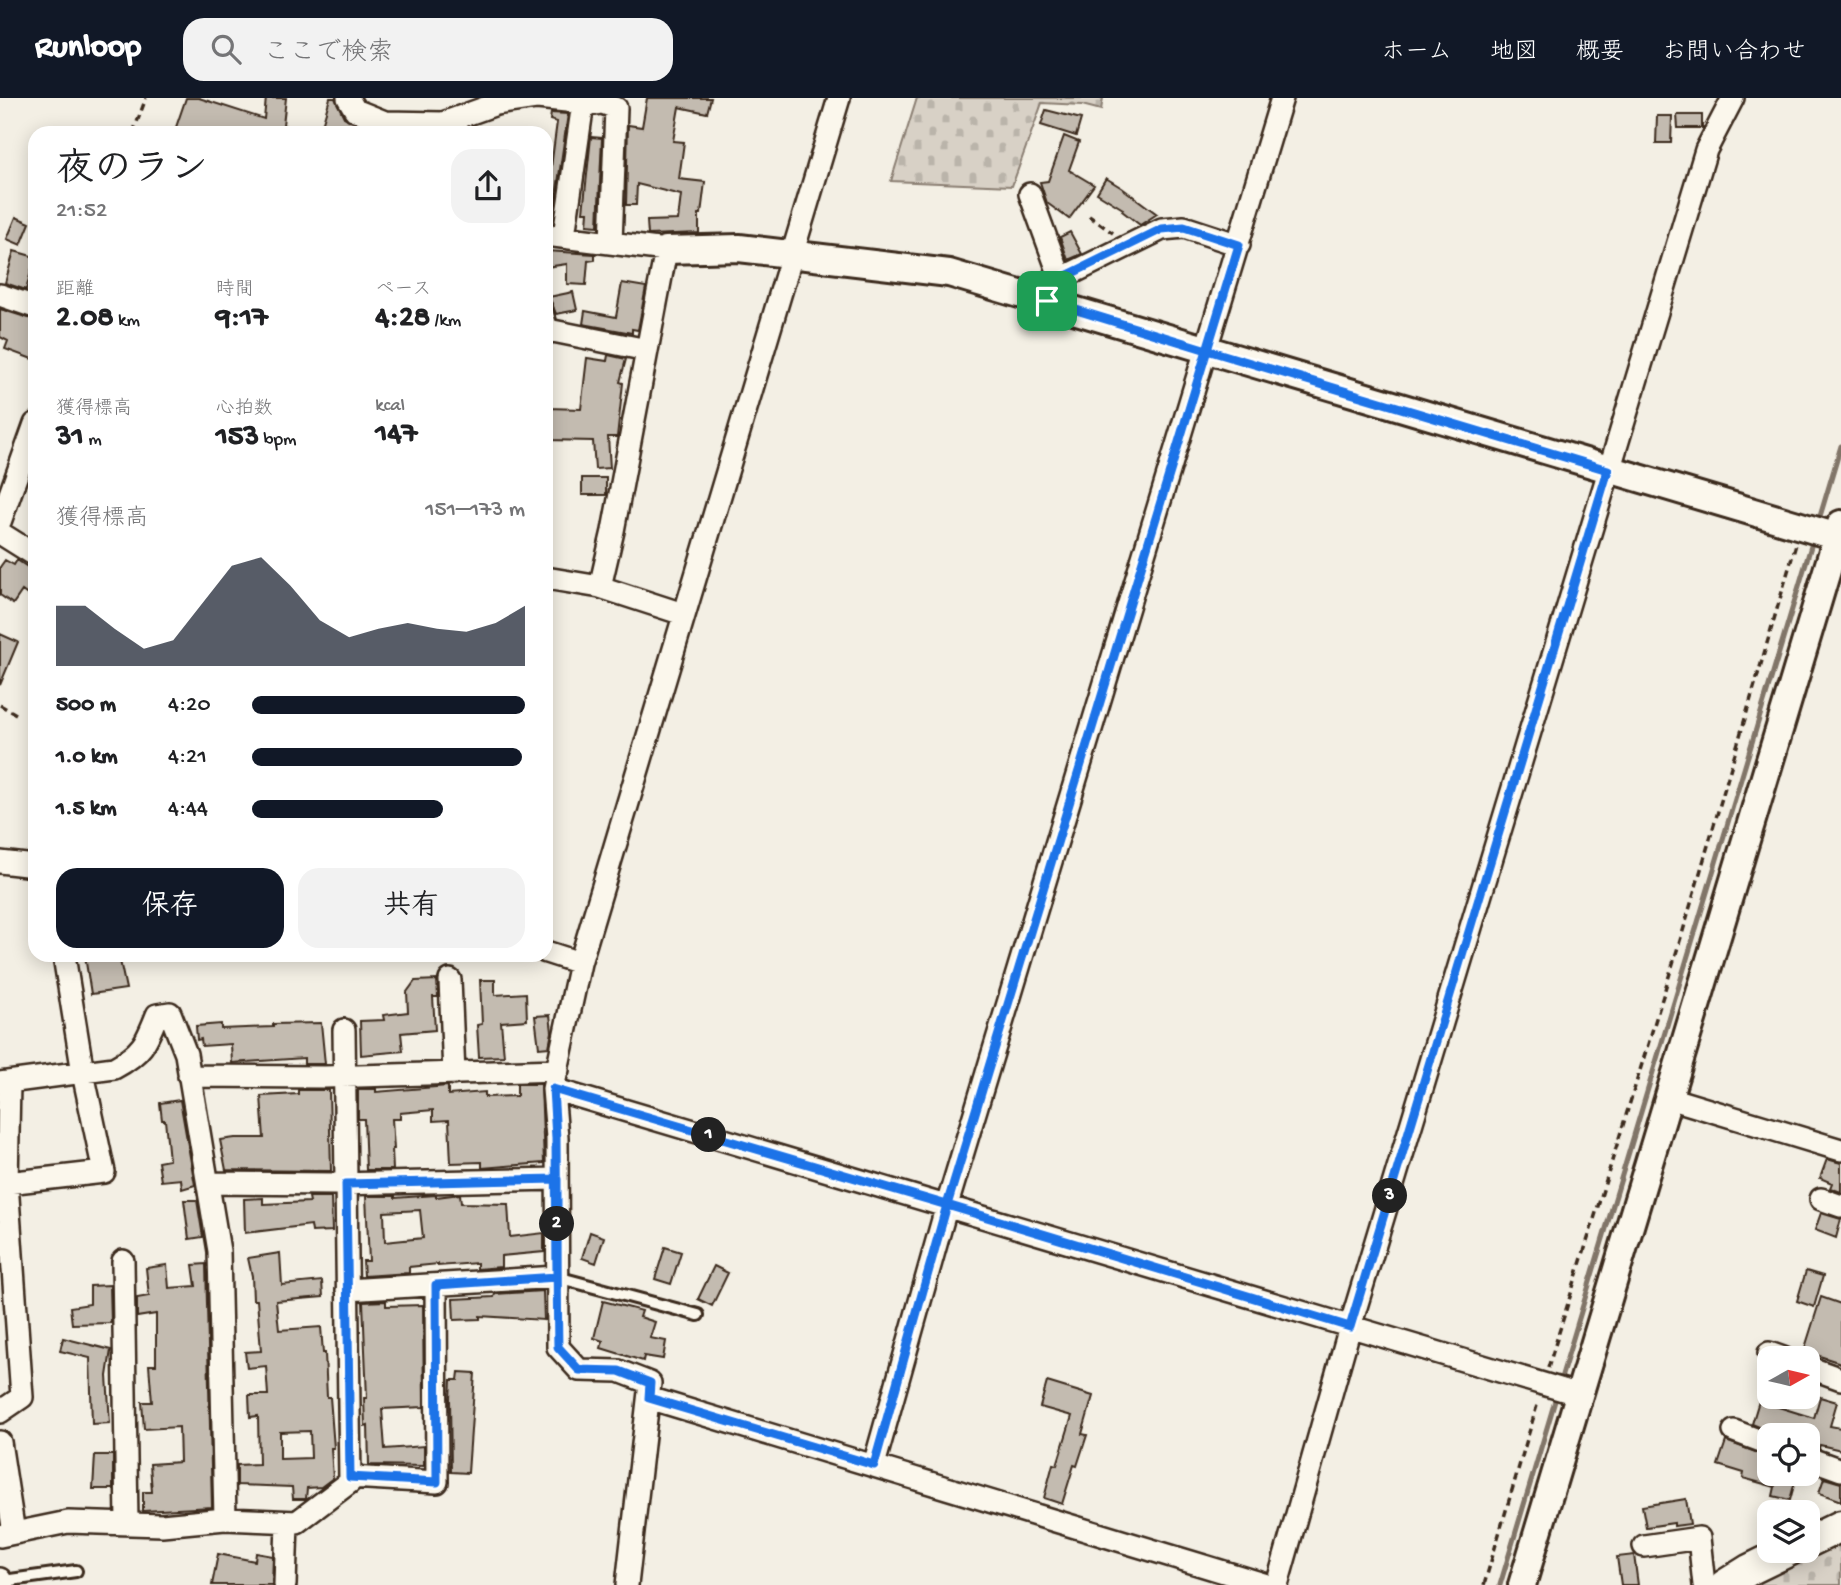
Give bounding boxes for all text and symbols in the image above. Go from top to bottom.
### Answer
search box [183,18,673,81]
text: Runloop [35,30,141,68]
icon: search [207,30,245,68]
text: ここで検索 [263,39,393,70]
text: ホーム [1381,39,1452,68]
text: 地図 [1490,39,1538,68]
text: 概要 [1576,39,1624,68]
text: お問い合わせ [1662,39,1806,68]
button: share [451,149,525,223]
text: 夜のラン [56,150,208,194]
text: 21:52 [56,198,107,225]
pin [1017,271,1077,331]
text: 距離 [56,279,94,302]
text: 時間 [216,279,254,302]
text: ペース [375,279,431,302]
icon: arrive [1028,282,1066,320]
text: 2.08 [56,302,114,337]
text: 9:17 [216,302,268,337]
text: 4:28 [375,302,430,337]
text: km [114,310,140,333]
text: /km [430,310,461,333]
text: kcal [375,395,405,418]
text: 獲得標高 [56,398,132,421]
text: 心拍数 [216,398,273,421]
text: 147 [375,418,417,453]
text: 31 [56,421,84,456]
text: 153 [216,421,259,456]
text: m [84,429,102,452]
text: bpm [259,429,297,452]
text: 151–173 m [425,497,525,524]
text: 獲得標高 [56,506,148,533]
text: 500 m [56,692,116,719]
text: 4:20 [168,692,210,719]
text: 1.0 km [56,744,118,771]
text: 4:21 [168,744,207,771]
text: 1.5 km [56,796,117,823]
text: 4:44 [168,796,208,823]
button: 保存 [56,868,284,948]
button: 共有 [298,868,525,948]
pin: 1 [692,1118,726,1152]
text: 1 [705,1123,712,1146]
pin: 3 [1372,1178,1408,1214]
text: 3 [1385,1184,1394,1207]
pin: 2 [540,1206,574,1242]
text: 2 [552,1212,561,1235]
north arrow [1757,1346,1820,1409]
map controls [1757,1346,1820,1563]
button: locate [1757,1423,1820,1486]
button: layers [1757,1500,1820,1563]

